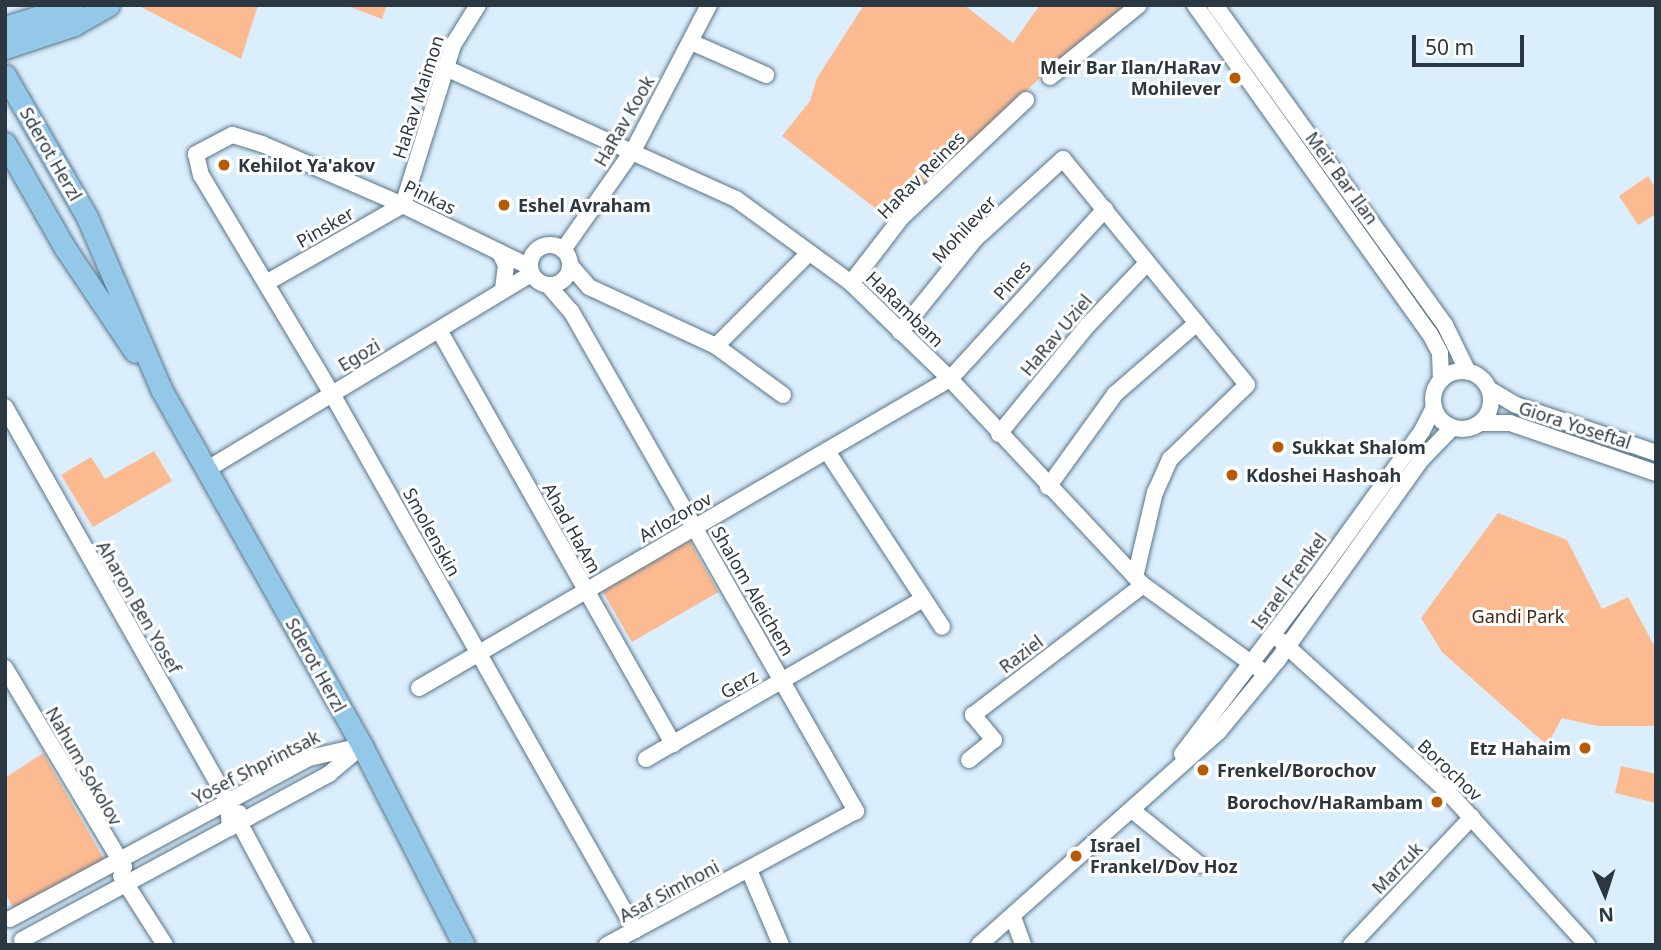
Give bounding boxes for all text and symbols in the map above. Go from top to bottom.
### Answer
scale bar [1416,21,1528,65]
street label: HaRav Maimon [388,33,448,161]
text: 50 m [1425,33,1474,61]
place label: Meir Bar Ilan/HaRav Mohilever [1040,57,1221,100]
marker: Meir Bar Ilan/HaRav Mohilever [1227,70,1243,86]
street label: HaRav Kook [589,72,659,170]
street label: Sderot Herzl [16,103,86,205]
street label: HaRav Reines [873,127,969,223]
street label: Meir Bar Ilan [1301,128,1383,228]
place label: Kehilot Ya'akov [238,154,375,176]
marker: Kehilot Ya'akov [216,157,232,173]
street label: Pinkas [401,175,459,219]
street label: Mohilever [927,191,1001,267]
place label: Eshel Avraham [518,194,651,216]
marker: Eshel Avraham [496,197,512,213]
street label: Pinsker [293,202,357,252]
street label: Pines [989,256,1035,304]
street label: HaRambam [862,267,948,351]
street label: HaRav Uziel [1016,290,1096,380]
street label: Egozi [334,334,384,376]
street label: Giora Yoseftal [1516,397,1634,453]
place label: Sukkat Shalom [1292,436,1426,458]
marker: Sukkat Shalom [1270,439,1286,455]
place label: Kdoshei Hashoah [1246,464,1401,486]
marker: Kdoshei Hashoah [1224,467,1240,483]
street label: Ahad HaAm [538,479,606,577]
street label: Smolenskin [399,484,465,580]
street label: Arlozorov [635,488,715,546]
street label: Shalom Aleichem [707,522,799,660]
street label: Israel Frenkel [1247,529,1331,633]
street label: Aharon Ben Yosef [92,537,186,677]
park label: Gandi Park [1472,605,1564,627]
street label: Sderot Herzl [281,614,351,716]
street label: Raziel [995,631,1047,677]
street label: Gerz [717,665,761,703]
street label: Nahum Sokolov [41,703,127,829]
street label: Yosef Shprintsak [189,726,323,808]
street label: Borochov [1413,735,1487,805]
place label: Etz Hahaim [1470,737,1571,759]
marker: Etz Hahaim [1577,740,1593,756]
place label: Frenkel/Borochov [1217,759,1376,781]
marker: Frenkel/Borochov [1195,762,1211,778]
place label: Borochov/HaRambam [1227,791,1423,813]
marker: Borochov/HaRambam [1429,794,1445,810]
place label: Israel Frankel/Dov Hoz [1090,835,1238,878]
street label: Marzuk [1367,838,1427,898]
marker: Israel Frankel/Dov Hoz [1068,848,1084,864]
street label: Asaf Simhoni [615,856,723,926]
north arrow [1570,859,1640,929]
text: N [1598,902,1615,928]

